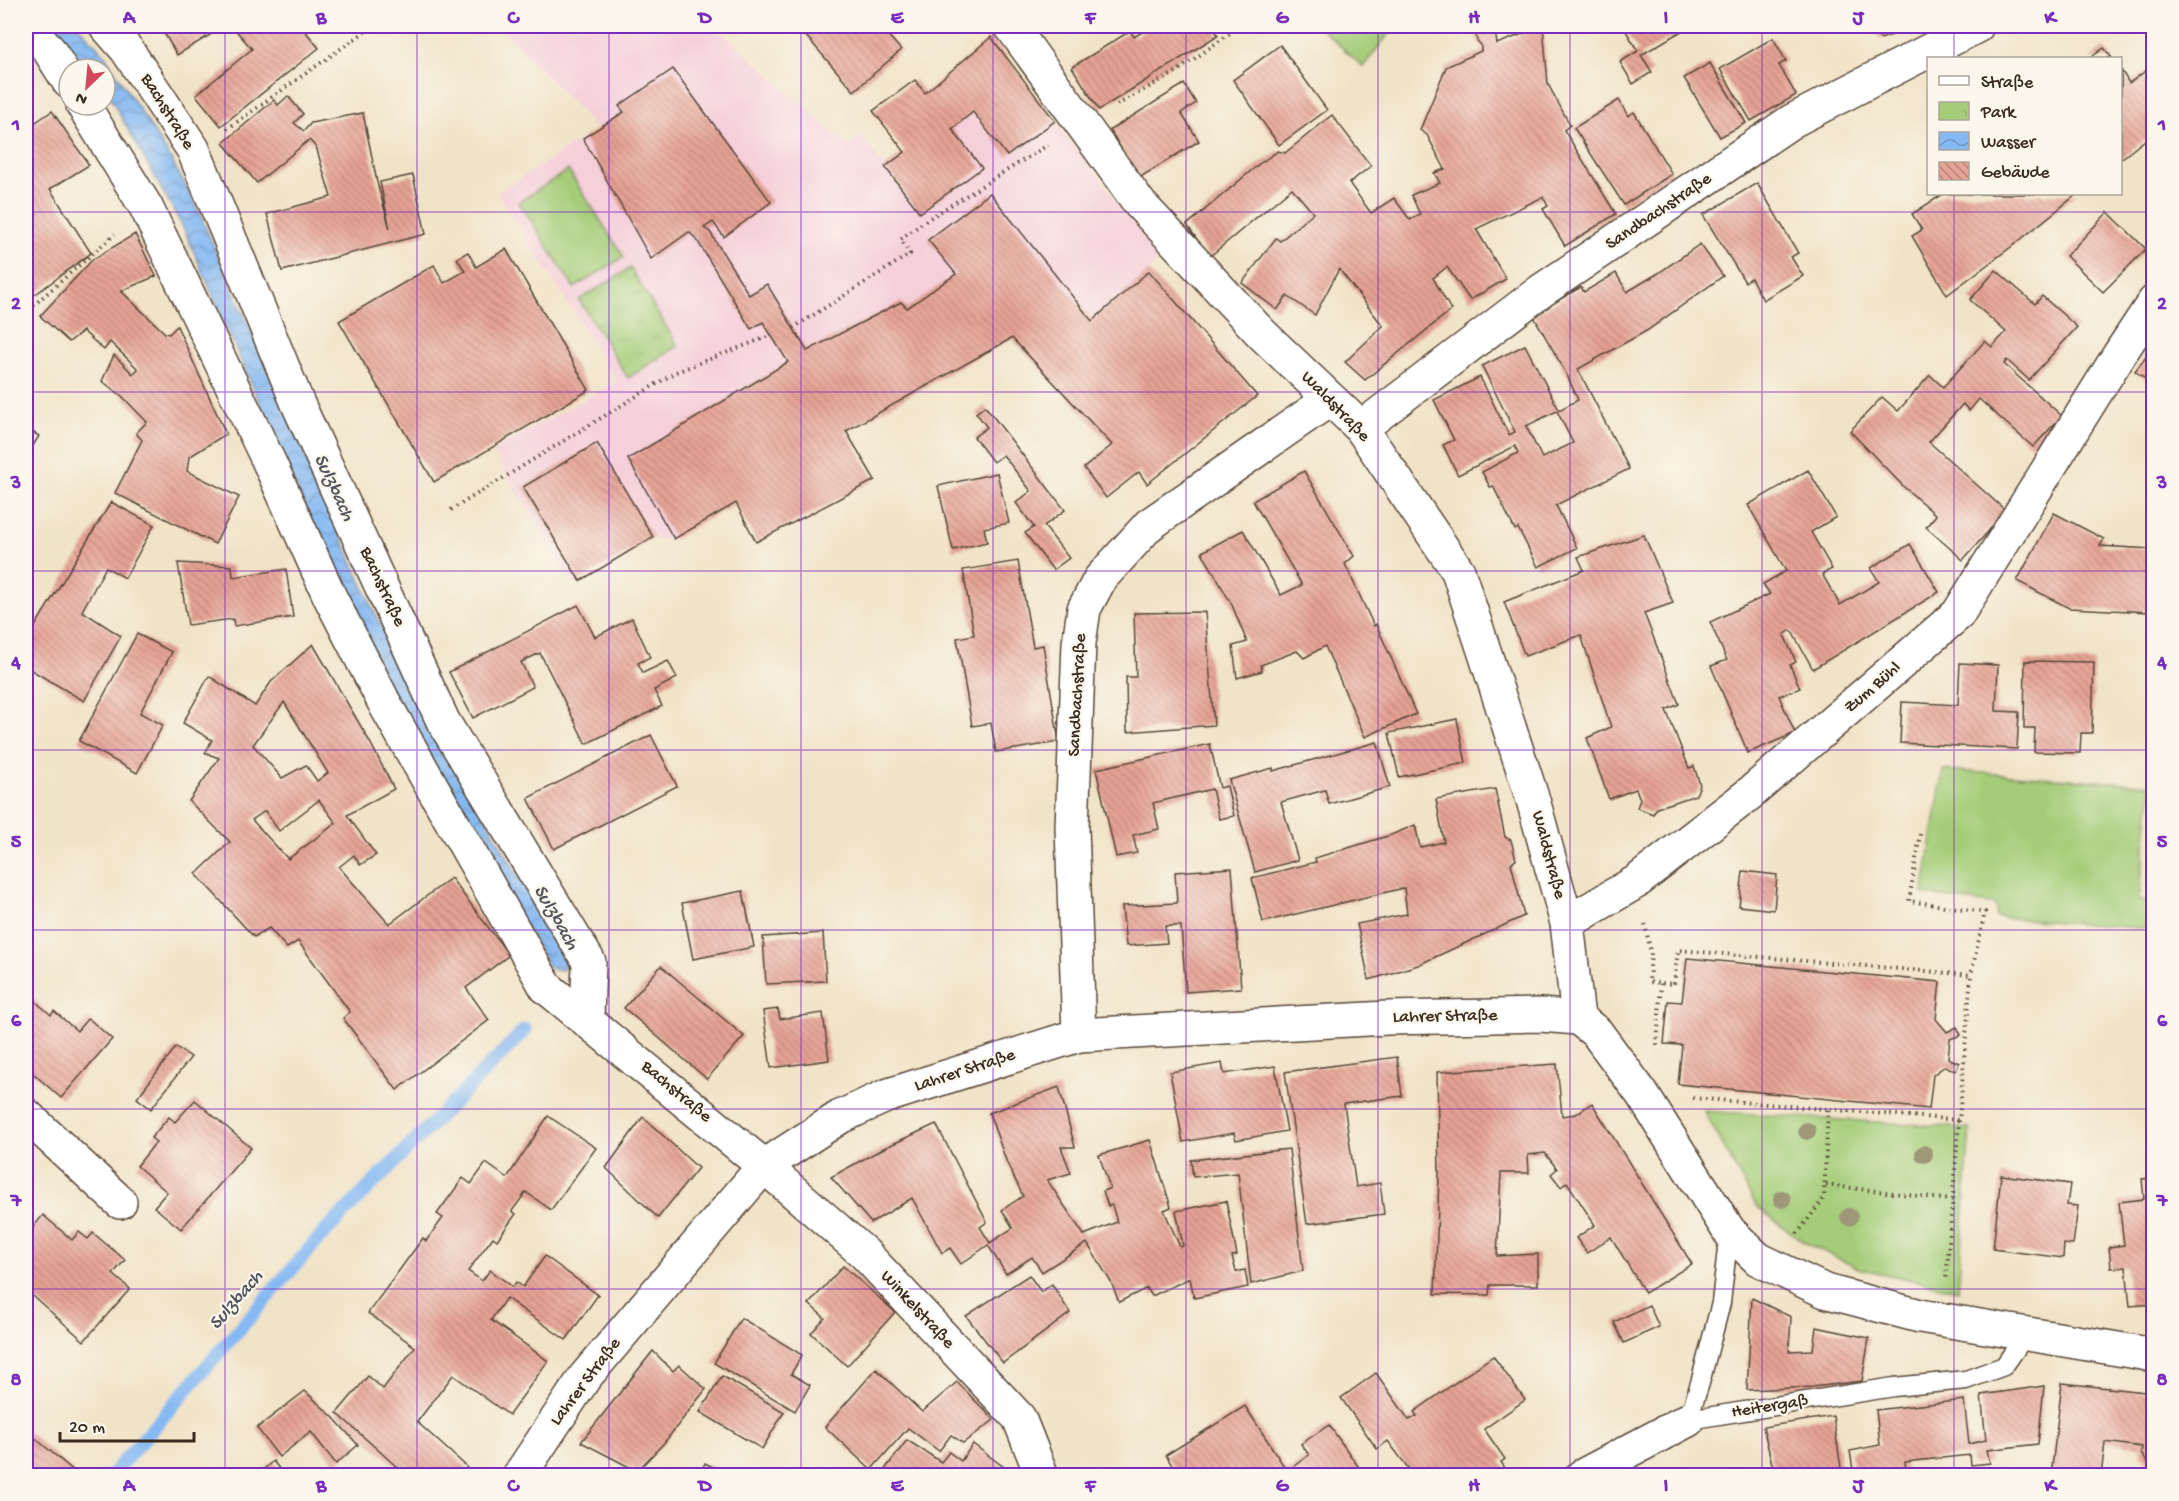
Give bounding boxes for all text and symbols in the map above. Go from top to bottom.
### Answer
text: A [122,8,137,31]
text: B [315,8,327,31]
text: C [507,8,521,31]
text: D [696,8,712,31]
text: E [891,8,905,31]
text: F [1084,8,1097,31]
text: G [1276,8,1290,31]
text: H [1468,8,1480,31]
text: I [1664,8,1669,31]
text: J [1852,8,1865,31]
text: K [2043,8,2058,31]
north arrow [57,57,117,117]
legend [1927,57,2122,195]
street label: Bachstraße [135,69,199,154]
text: Straße [1981,73,2034,94]
text: N [73,86,91,108]
text: Park [1980,103,2017,124]
text: 1 [11,115,20,138]
text: 1 [2157,115,2166,138]
text: Wasser [1981,133,2037,154]
text: Gebäude [1981,163,2050,184]
street label: Sandbachstraße [1602,168,1717,255]
text: 2 [11,294,21,317]
text: 2 [2157,294,2167,317]
street label: Waldstraße [1296,367,1374,447]
water label: Sulzbach [308,451,359,525]
text: 3 [10,473,21,496]
text: 3 [2156,473,2167,496]
street label: Bachstraße [354,543,410,631]
street label: Sandbachstraße [1064,632,1092,757]
text: 4 [10,653,21,676]
text: 4 [2156,653,2167,676]
street label: Zum Bühl [1840,658,1906,718]
street label: Waldstraße [1526,809,1570,902]
text: 5 [11,832,22,855]
text: 5 [2157,832,2168,855]
water label: Sulzbach [527,881,583,955]
street label: Lahrer Straße [1392,1006,1498,1028]
text: 6 [11,1011,22,1034]
text: 6 [2157,1011,2168,1034]
street label: Lahrer Straße [912,1045,1019,1097]
street label: Bachstraße [636,1056,716,1128]
text: 7 [10,1191,23,1214]
text: 7 [2156,1191,2169,1214]
water label: Sulzbach [205,1266,269,1335]
street label: Winkelstraße [875,1266,959,1354]
street label: Lahrer Straße [546,1333,626,1430]
text: 8 [11,1370,22,1393]
text: 8 [2157,1370,2168,1393]
street label: Heitergaß [1730,1391,1810,1423]
scale bar [60,1405,194,1443]
text: 20 m [69,1418,105,1439]
text: A [122,1476,137,1499]
text: B [315,1476,327,1499]
text: C [507,1476,521,1499]
text: D [696,1476,712,1499]
text: E [891,1476,905,1499]
text: F [1084,1476,1097,1499]
text: G [1276,1476,1290,1499]
text: H [1468,1476,1480,1499]
text: I [1664,1476,1669,1499]
text: J [1852,1476,1865,1499]
text: K [2043,1476,2058,1499]

